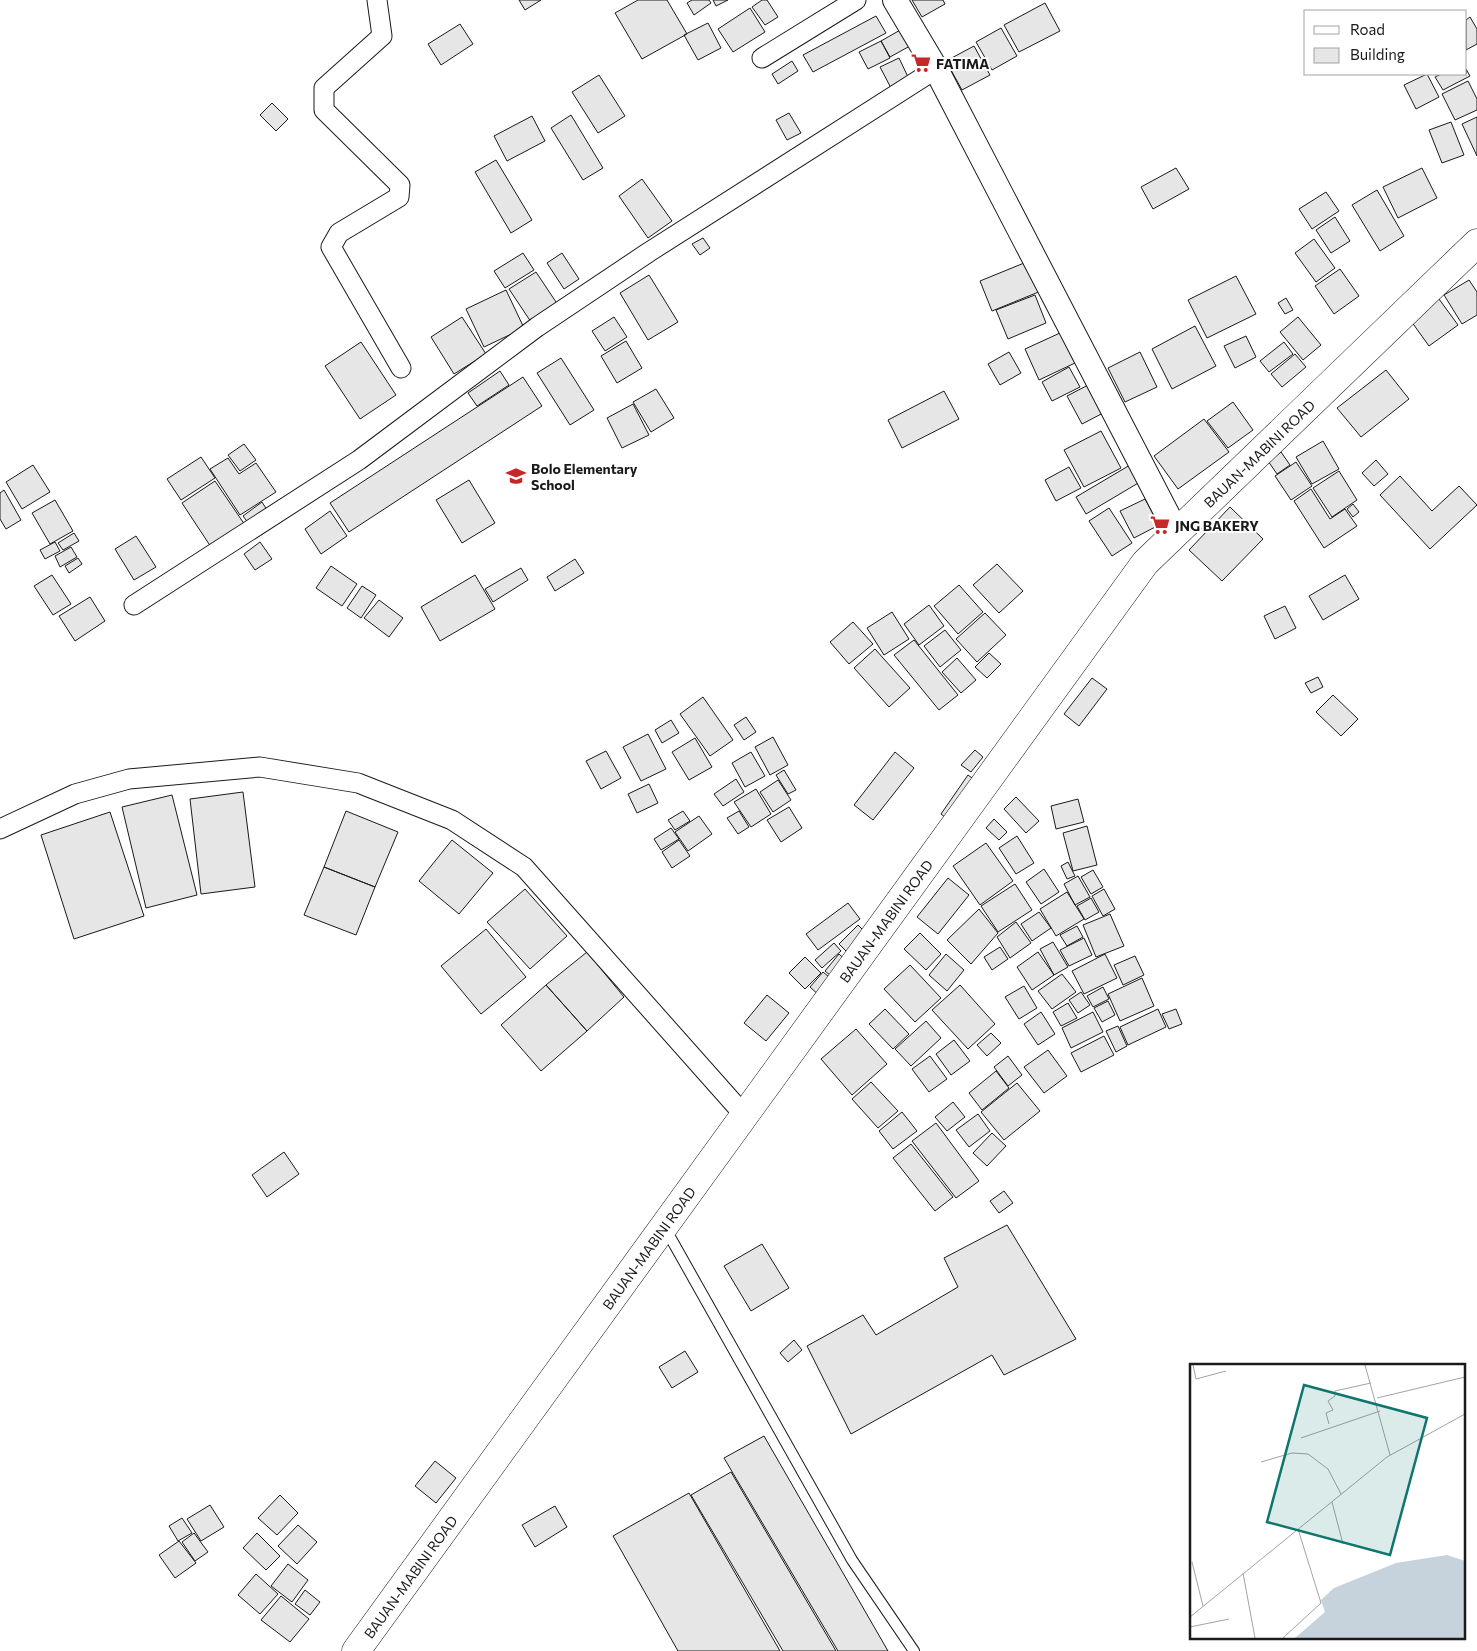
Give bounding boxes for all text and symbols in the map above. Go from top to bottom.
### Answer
legend [1304,10,1467,75]
text: Road [1350,20,1385,38]
text: Building [1350,45,1405,63]
supermarket icon: FATIMA [910,52,932,74]
place label: FATIMA [936,55,989,72]
street label: BAUAN-MABINI ROAD [1200,396,1318,511]
place label: Bolo Elementary School [531,460,638,493]
school or university icon: Bolo Elementary School [505,465,527,487]
supermarket icon: JNG BAKERY [1149,514,1171,536]
place label: JNG BAKERY [1175,517,1259,534]
street label: BAUAN-MABINI ROAD [835,856,936,986]
street label: BAUAN-MABINI ROAD [598,1183,699,1313]
inset map [1190,1364,1464,1638]
street label: BAUAN-MABINI ROAD [360,1512,460,1641]

